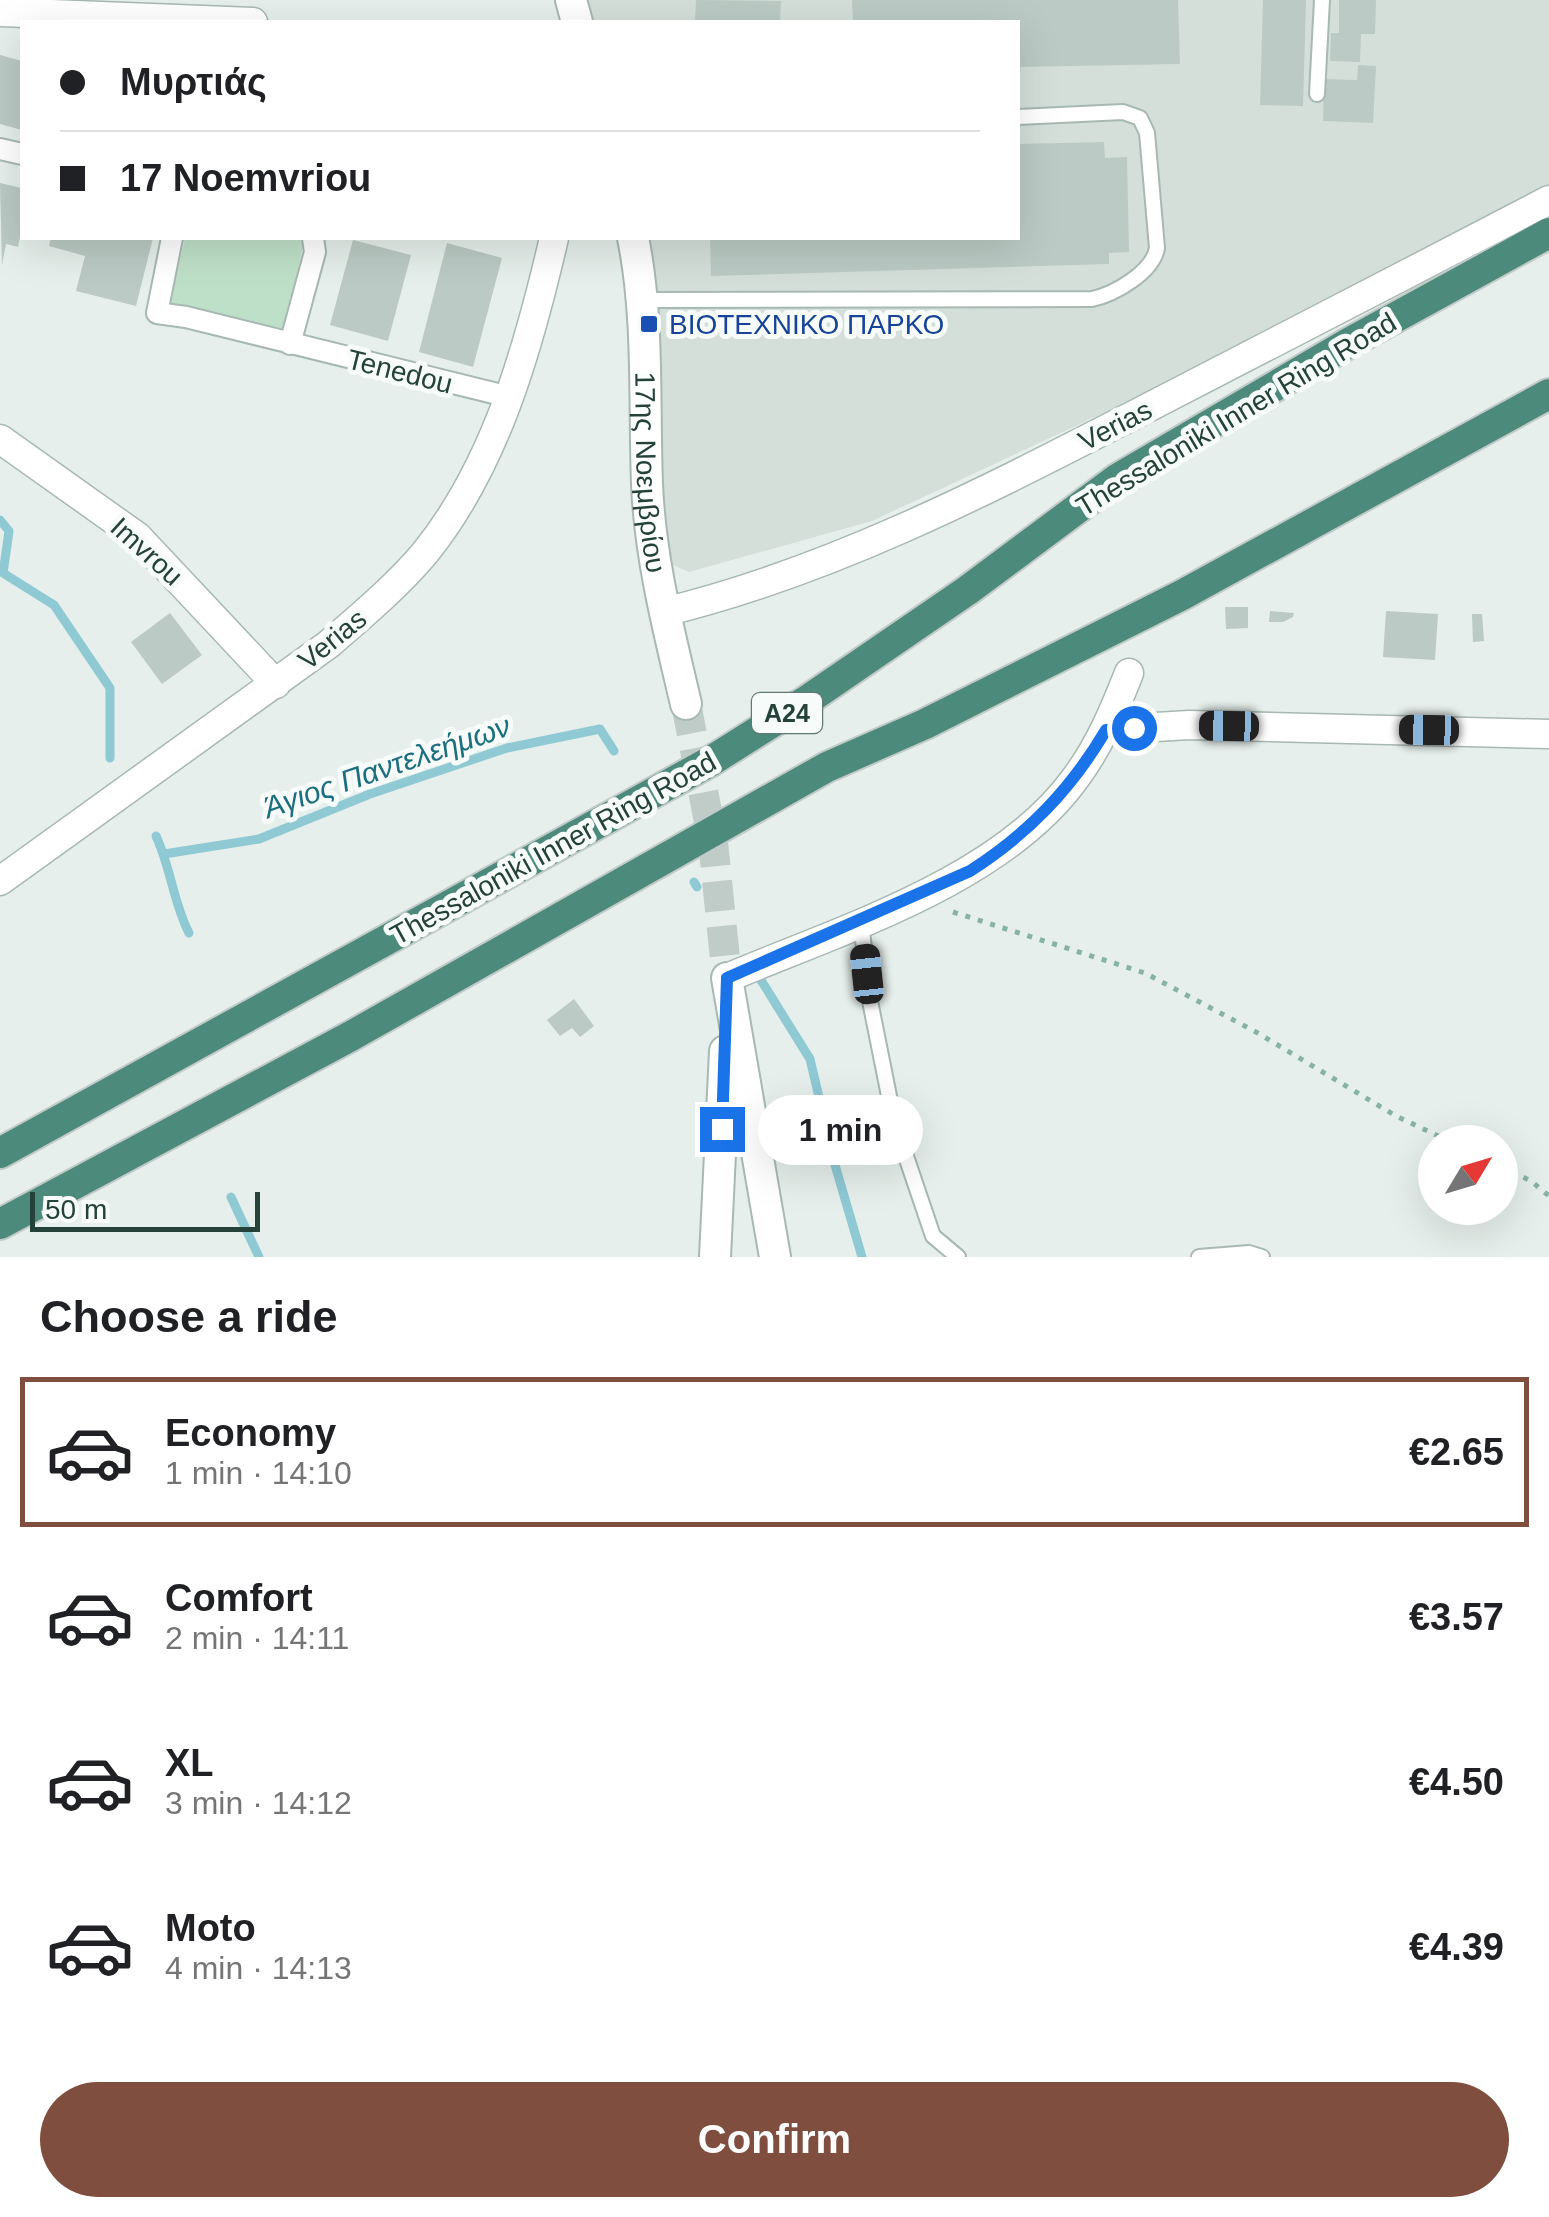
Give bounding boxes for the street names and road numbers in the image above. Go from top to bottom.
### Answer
street label: Thessaloniki Inner Ring Road [1071,307,1402,522]
street label: Tenedou [344,343,456,400]
street label: 17ης Νοεμβρίου [629,371,672,575]
street label: Verias [1074,394,1157,457]
street label: Imvrou [104,511,189,592]
street label: Verias [292,603,372,676]
road number: Α24 [752,693,822,733]
street label: Thessaloniki Inner Ring Road [385,746,721,951]

